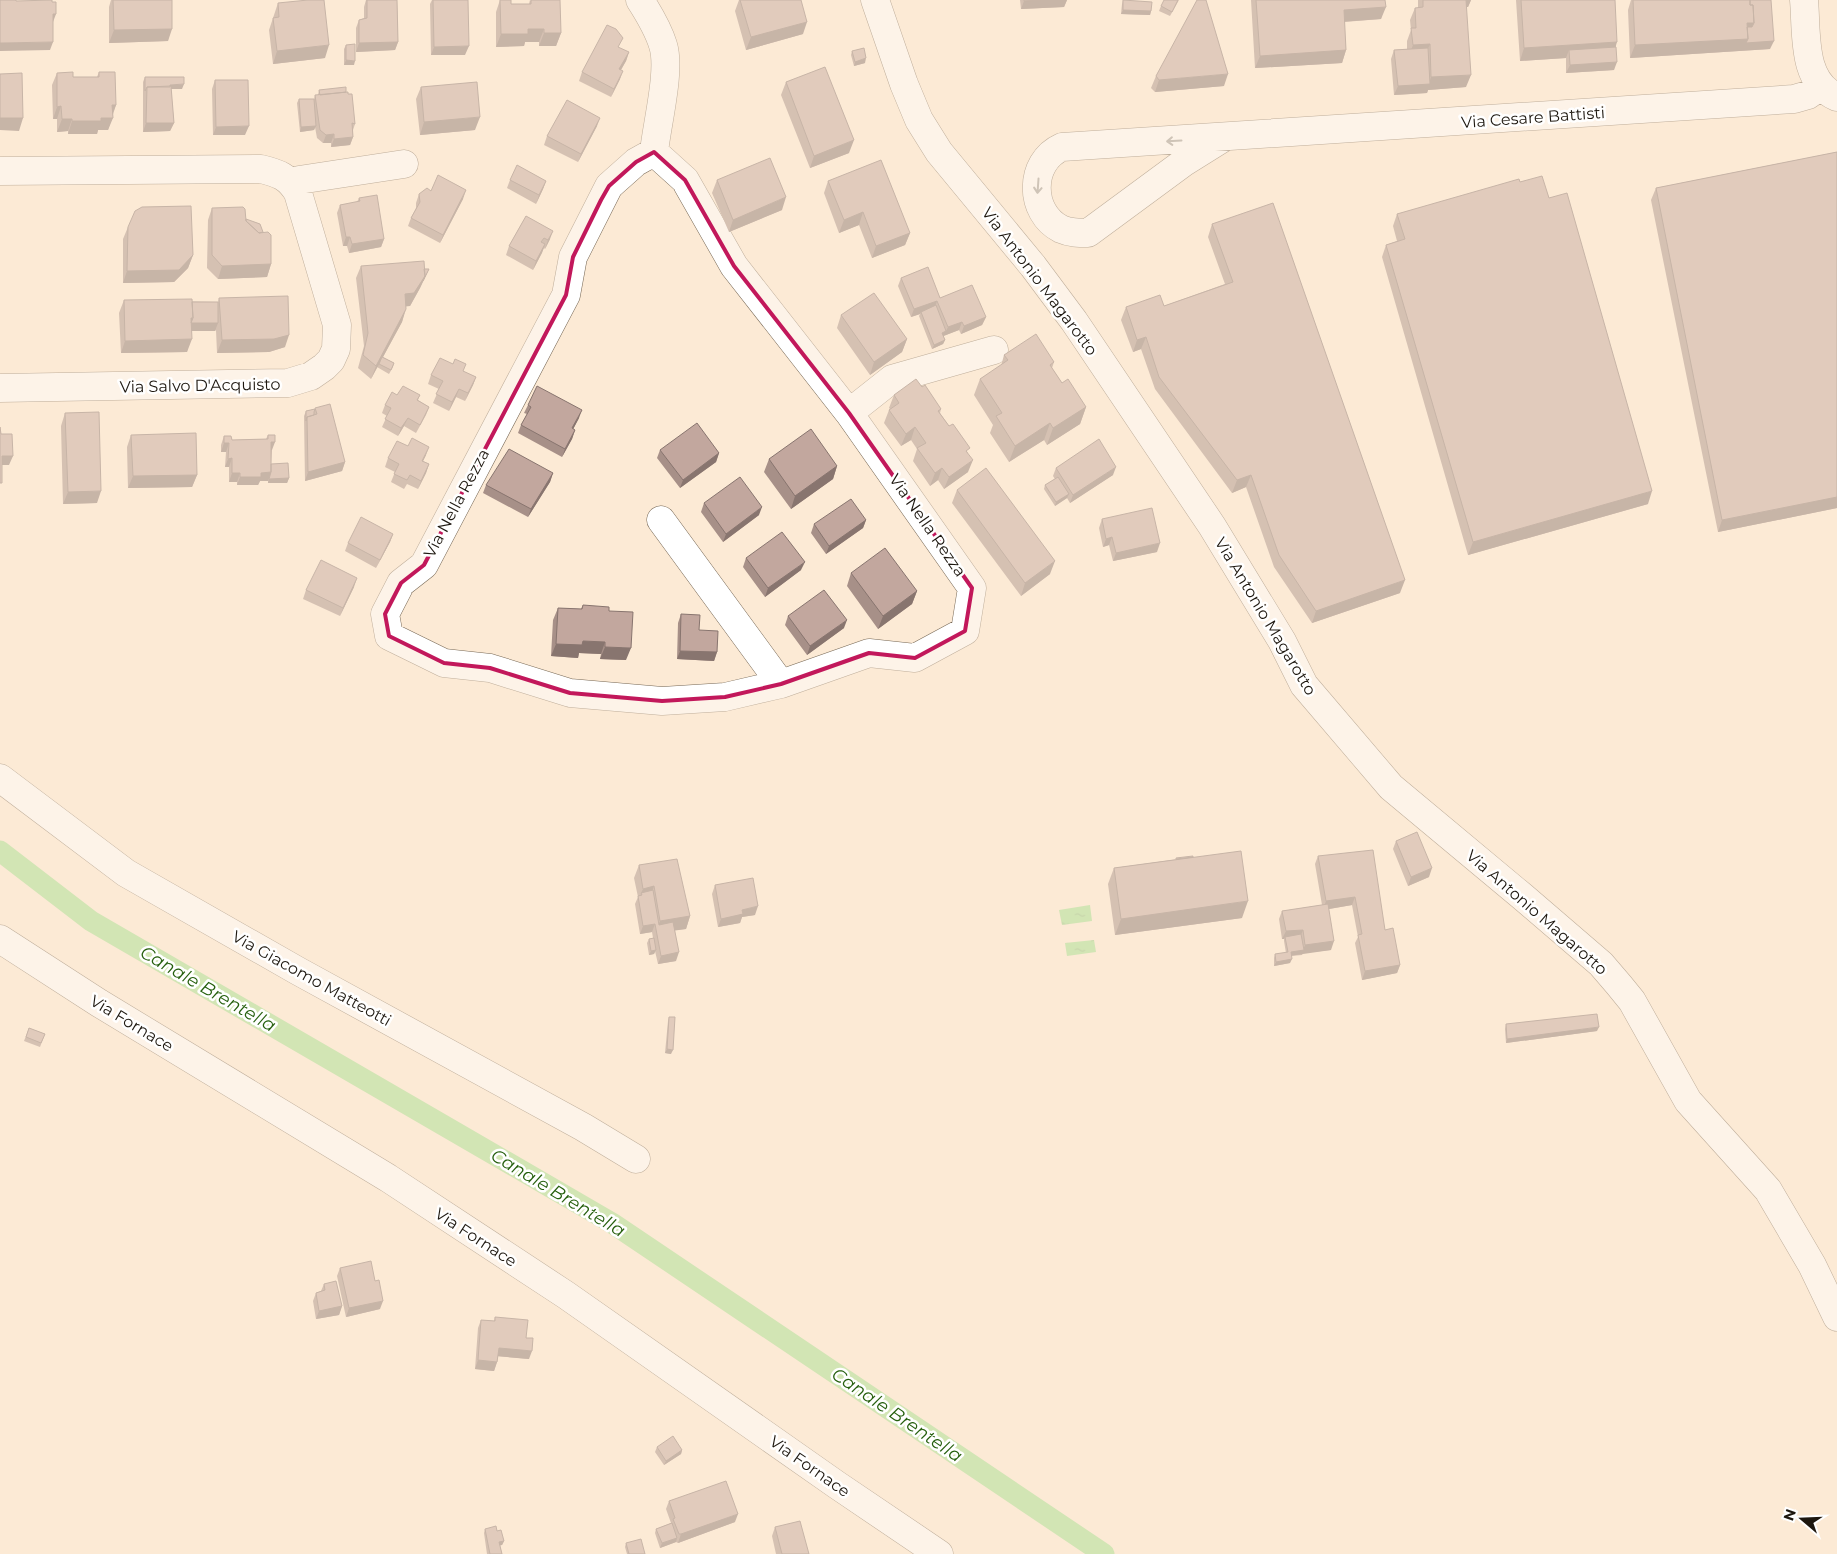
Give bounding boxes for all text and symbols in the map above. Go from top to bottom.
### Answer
street label: Via Cesare Battisti [1461,103,1606,132]
one-way arrow [1167,136,1183,145]
one-way arrow [1033,177,1042,193]
street label: Via Antonio Magarotto [978,203,1102,359]
street label: Via Salvo D'Acquisto [119,375,281,396]
street label: Via Nella Rezza [420,445,493,561]
street label: Via Nella Rezza [885,470,970,580]
street label: Via Antonio Magarotto [1211,534,1320,699]
street label: Via Antonio Magarotto [1462,846,1611,979]
street label: Via Giacomo Matteotti [229,927,395,1030]
water label: Canale Brentella [136,941,280,1037]
street label: Via Fornace [87,991,177,1056]
water label: Canale Brentella [487,1144,629,1242]
street label: Via Fornace [431,1204,520,1271]
water label: Canale Brentella [827,1363,967,1467]
street label: Via Fornace [766,1432,854,1501]
north arrow [1777,1494,1827,1544]
text: N [1779,1506,1800,1523]

